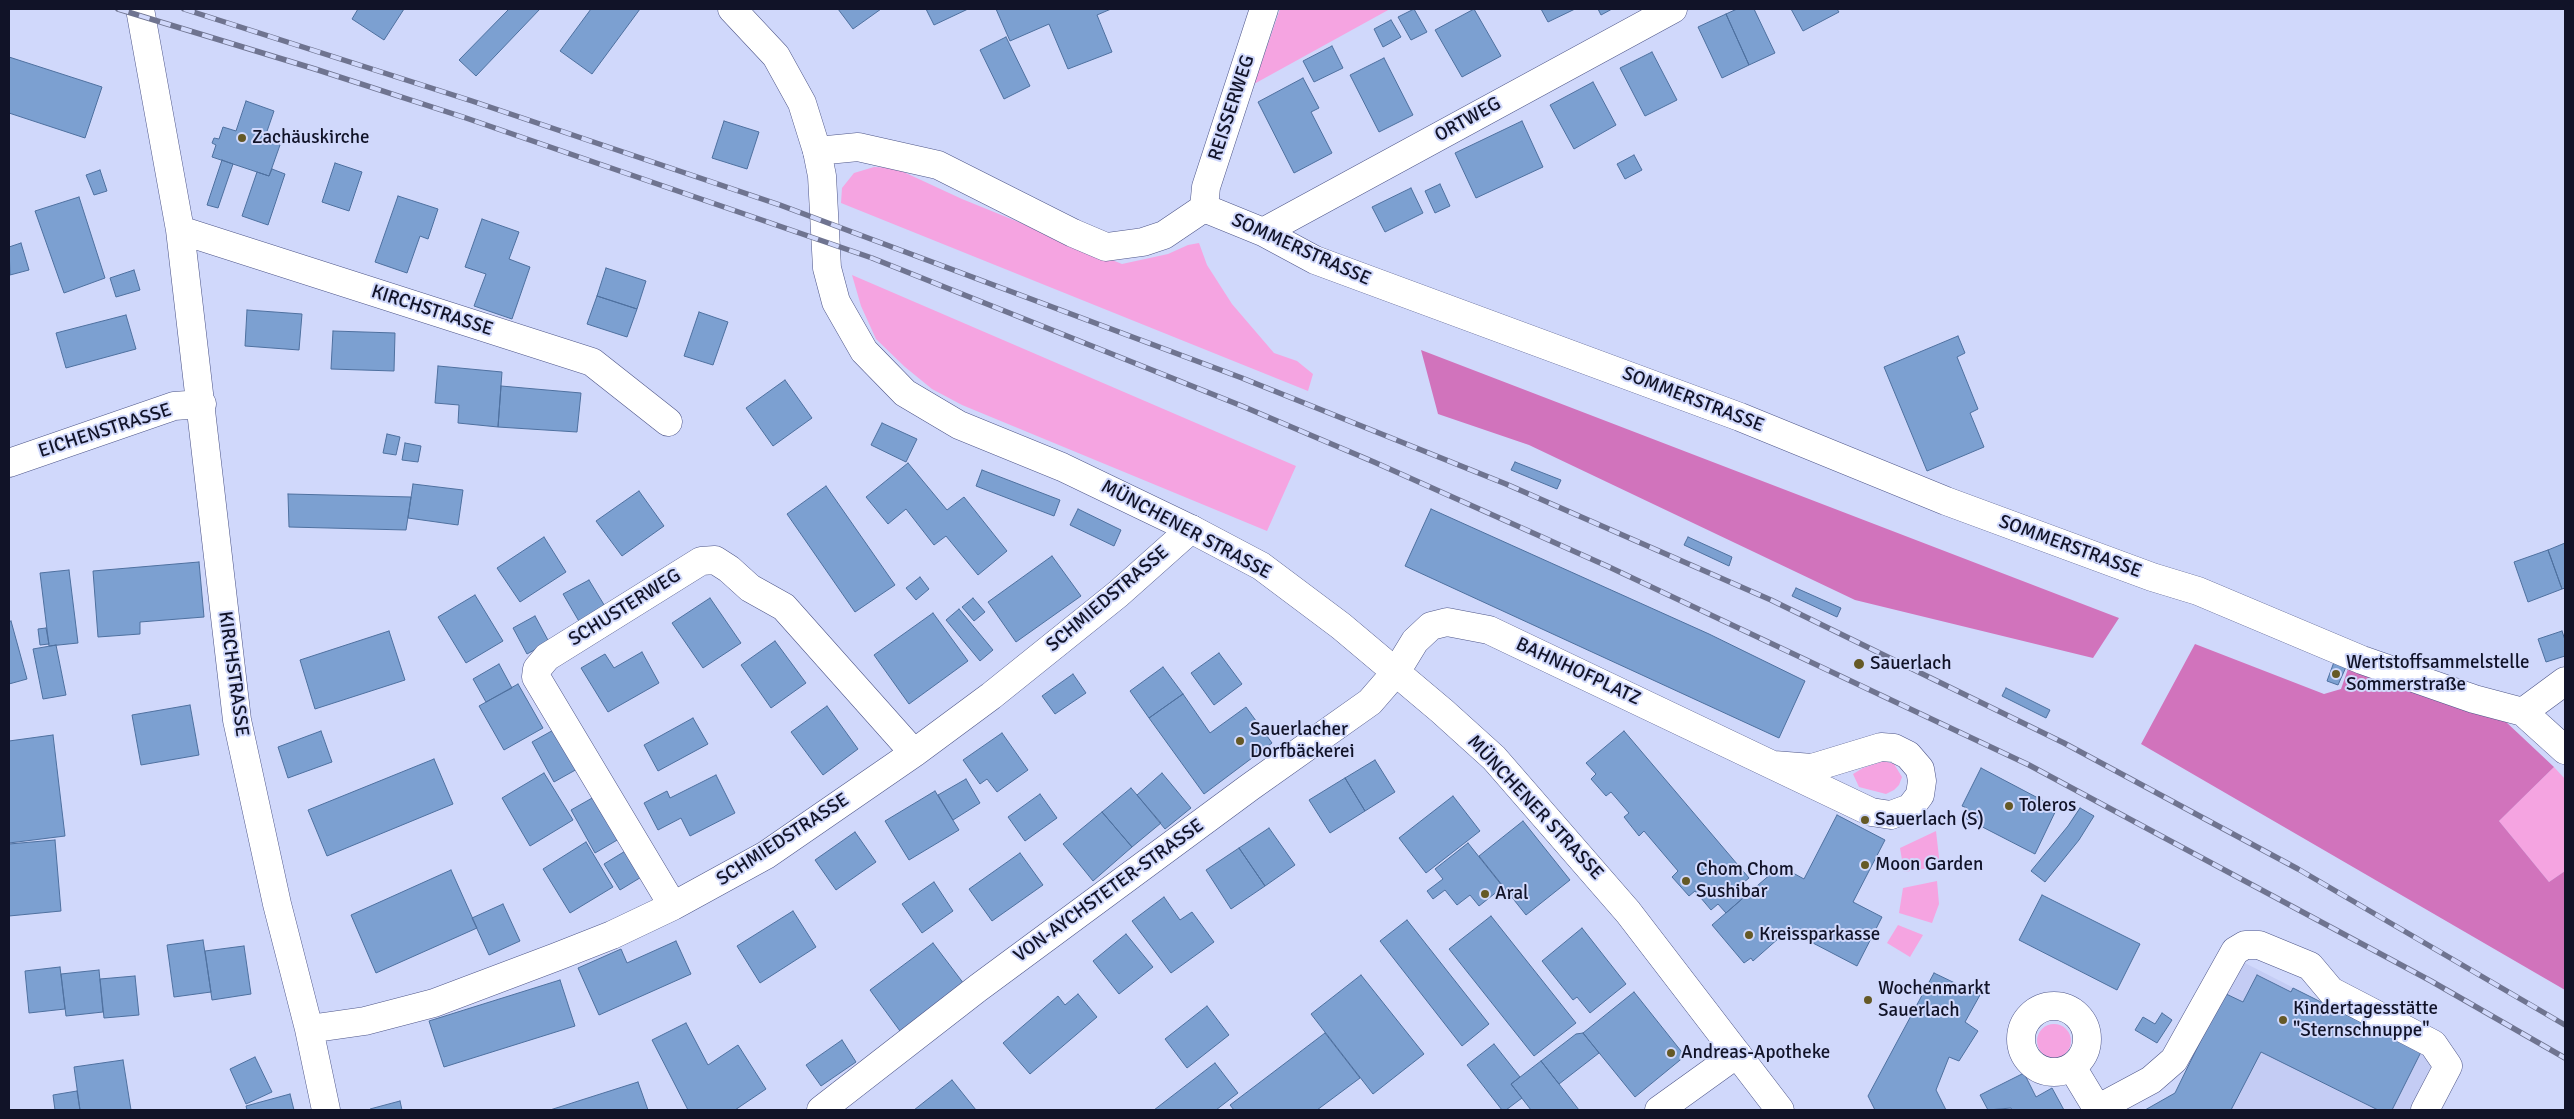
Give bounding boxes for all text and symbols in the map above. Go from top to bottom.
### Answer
street label: REISSERWEG [1204,52,1260,164]
street label: ORTWEG [1431,93,1505,147]
place label: Zachäuskirche [252,127,370,149]
marker: Zachäuskirche [236,132,248,144]
street label: SOMMERSTRASSE [1228,209,1374,291]
street label: KIRCHSTRASSE [368,281,496,341]
street label: SOMMERSTRASSE [1619,362,1767,438]
street label: EICHENSTRASSE [36,399,174,463]
street label: MÜNCHENER STRASSE [1097,475,1275,585]
street label: SOMMERSTRASSE [1996,511,2144,583]
street label: SCHMIEDSTRASSE [1042,541,1174,657]
street label: SCHUSTERWEG [565,564,685,652]
street label: KIRCHSTRASSE [213,610,253,738]
street label: BAHNHOFPLATZ [1512,633,1644,711]
place label: Wertstoffsammelstelle Sommerstraße [2346,652,2530,696]
place label: Sauerlach [1870,653,1952,675]
marker: Sauerlach [1852,657,1866,671]
marker: Wertstoffsammelstelle Sommerstraße [2330,668,2342,680]
place label: Sauerlacher Dorfbäckerei [1250,719,1355,763]
street label: MÜNCHENER STRASSE [1462,731,1608,885]
marker: Sauerlacher Dorfbäckerei [1234,735,1246,747]
street label: SCHMIEDSTRASSE [713,789,853,891]
place label: Toleros [2019,795,2076,817]
marker: Toleros [2003,800,2015,812]
place label: Sauerlach (S) [1875,809,1984,831]
street label: VON-AYCHSTETER-STRASSE [1010,814,1208,968]
marker: Sauerlach (S) [1859,814,1871,826]
place label: Moon Garden [1875,854,1983,876]
place label: Chom Chom Sushibar [1696,859,1794,903]
marker: Moon Garden [1859,859,1871,871]
marker: Chom Chom Sushibar [1680,875,1692,887]
place label: Aral [1495,883,1529,905]
marker: Aral [1479,888,1491,900]
place label: Kreissparkasse [1759,924,1880,946]
marker: Kreissparkasse [1743,929,1755,941]
place label: Wochenmarkt Sauerlach [1878,978,1990,1022]
marker: Wochenmarkt Sauerlach [1862,994,1874,1006]
place label: Kindertagesstätte "Sternschnuppe" [2293,998,2438,1042]
marker: Kindertagesstätte "Sternschnuppe" [2277,1014,2289,1026]
place label: Andreas-Apotheke [1681,1042,1830,1064]
marker: Andreas-Apotheke [1665,1047,1677,1059]

